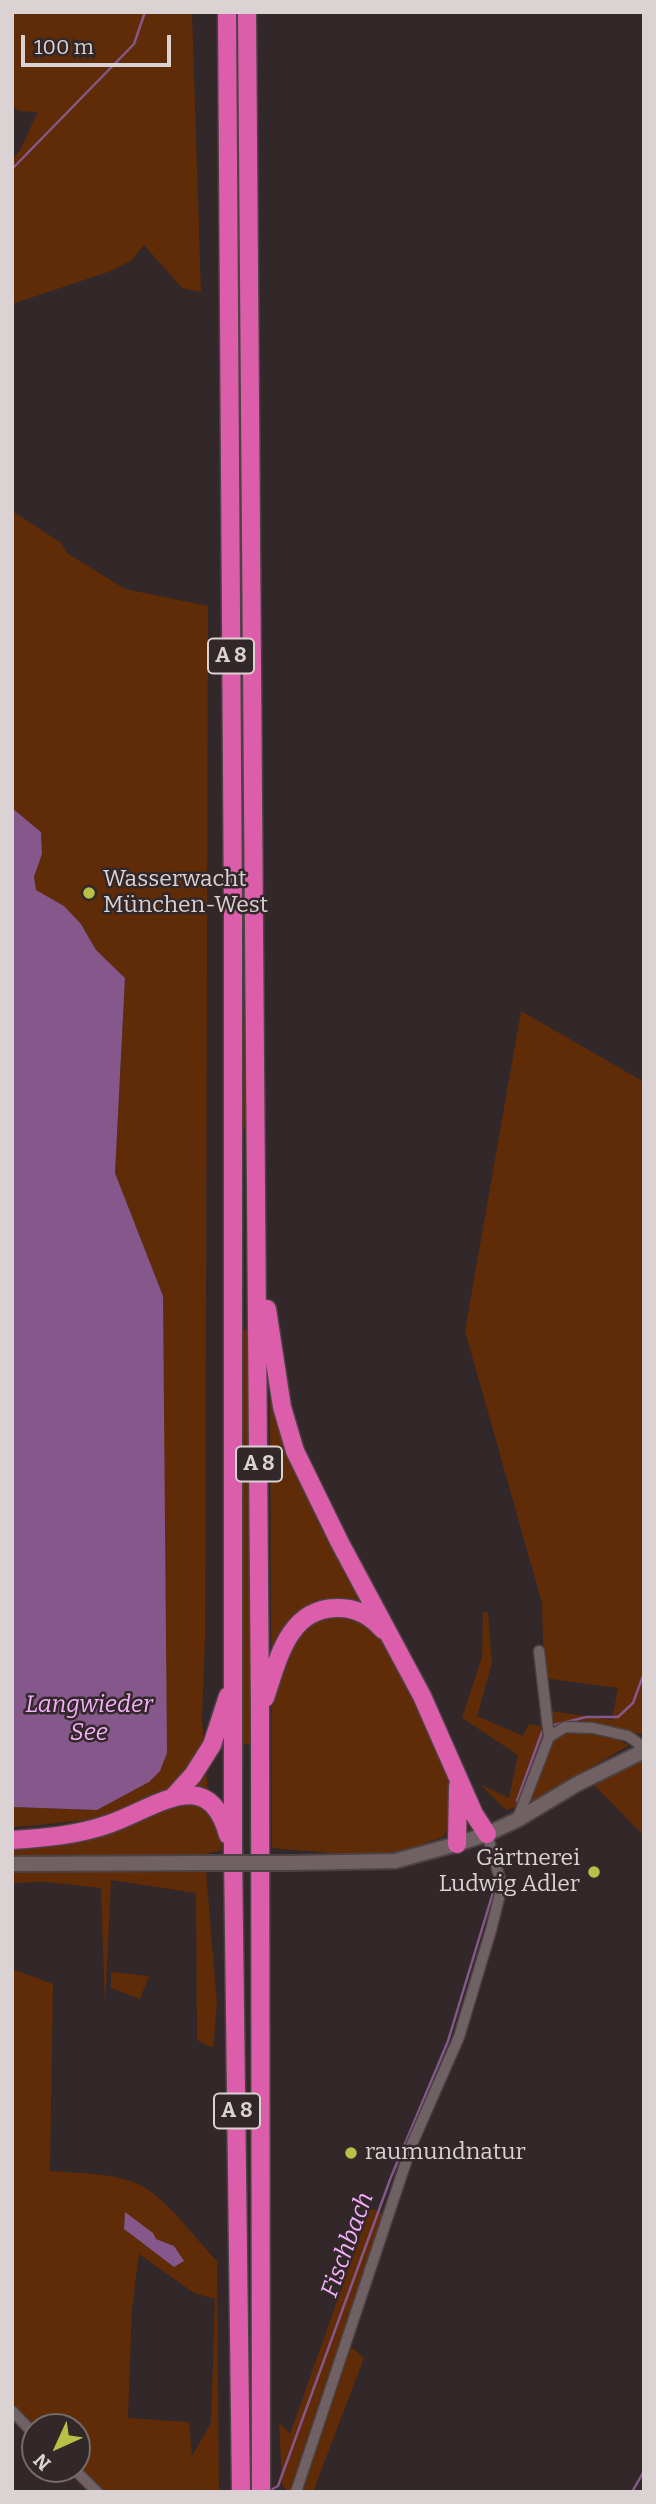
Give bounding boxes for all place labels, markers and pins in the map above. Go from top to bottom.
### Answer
place label: Wasserwacht München-West [103,866,268,920]
marker: Wasserwacht München-West [81,885,97,901]
place label: Gärtnerei Ludwig Adler [439,1845,580,1899]
marker: Gärtnerei Ludwig Adler [586,1864,602,1880]
place label: raumundnatur [365,2139,526,2167]
marker: raumundnatur [343,2145,359,2161]

